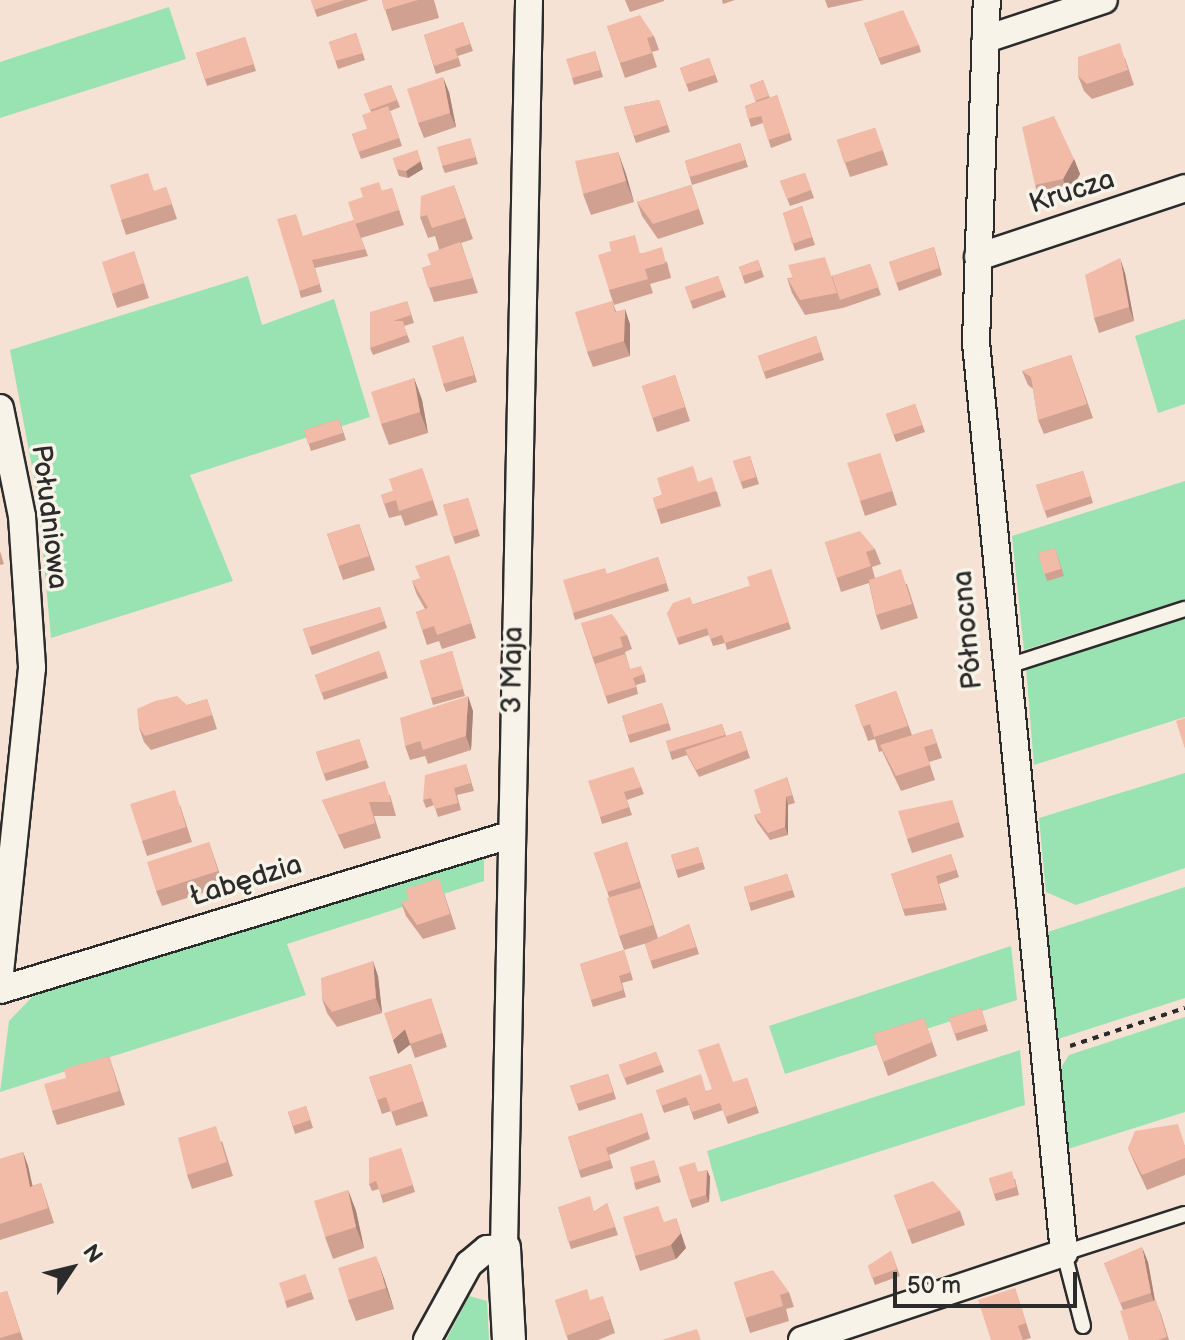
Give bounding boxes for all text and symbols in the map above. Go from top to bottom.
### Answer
street label: Krucza [1025,162,1119,222]
street label: Południowa [23,443,75,591]
street label: Północna [946,569,990,691]
street label: 3 Maja [495,626,531,714]
street label: Łabędzia [186,848,306,914]
north arrow [32,1228,112,1308]
text: N [76,1239,108,1268]
scale bar [897,1256,1081,1306]
text: 50 m [907,1271,961,1300]

